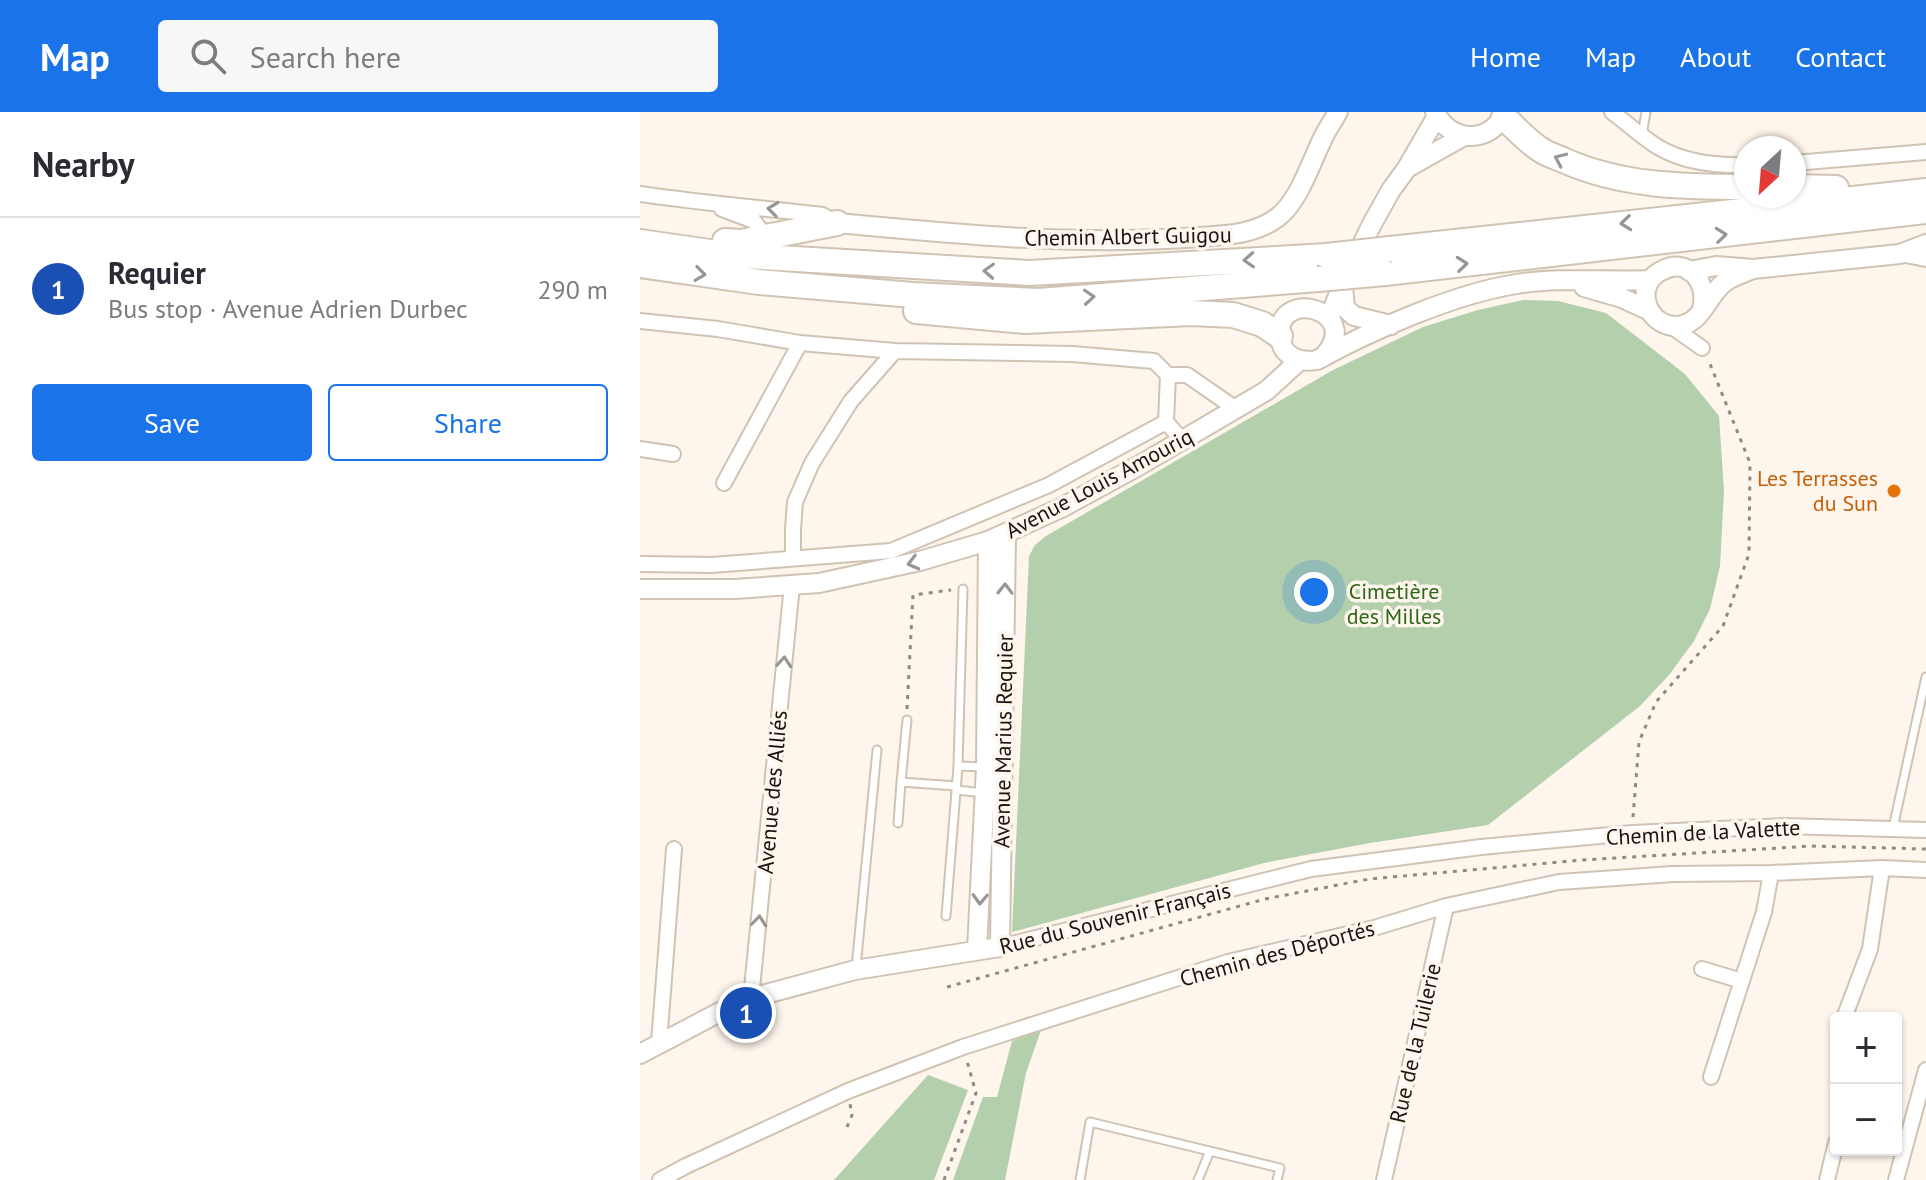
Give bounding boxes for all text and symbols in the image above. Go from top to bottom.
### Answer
search box [158,20,718,92]
text: Map [40,32,110,81]
icon: search [186,34,230,78]
text: Search here [250,37,401,76]
text: Home [1470,38,1541,75]
text: Map [1585,38,1636,75]
text: About [1680,38,1751,75]
text: Contact [1795,38,1886,75]
north arrow [1734,136,1806,208]
text: Nearby [32,142,134,186]
one-way arrow [1554,153,1568,169]
one-way arrow [766,201,779,218]
one-way arrow [1619,215,1632,232]
street label: Chemin Albert Guigou [1024,220,1232,252]
one-way arrow [1715,226,1728,243]
one-way arrow [1242,251,1255,268]
text: Requier [108,253,206,292]
one-way arrow [1456,255,1469,272]
one-way arrow [982,263,995,280]
one-way arrow [694,265,707,282]
text: 1 [51,273,65,306]
text: 290 m [537,273,608,306]
one-way arrow [1083,289,1096,306]
text: Bus stop · Avenue Adrien Durbec [108,292,468,325]
button: Save [32,384,312,461]
button: Share [328,384,608,461]
street label: Avenue Louis Amouriq [1001,422,1197,544]
place label: Les Terrasses du Sun [1757,464,1878,517]
marker: Les Terrasses du Sun [1885,482,1903,500]
one-way arrow [907,553,920,570]
your location [1294,572,1334,612]
park label: Cimetière des Milles [1347,577,1441,630]
one-way arrow [996,582,1014,595]
street label: Avenue Marius Requier [987,633,1019,848]
one-way arrow [776,655,793,668]
street label: Avenue des Alliés [751,709,793,875]
street label: Chemin de la Valette [1605,813,1801,851]
street label: Rue du Souvenir Français [996,876,1234,960]
one-way arrow [972,893,989,906]
one-way arrow [751,914,768,927]
street label: Chemin des Déportés [1176,914,1378,992]
street label: Rue de la Tuilerie [1383,960,1447,1126]
pin: 1 [720,983,772,1043]
map controls [1830,1012,1902,1156]
button: + [1830,1012,1902,1084]
button: − [1830,1084,1902,1156]

